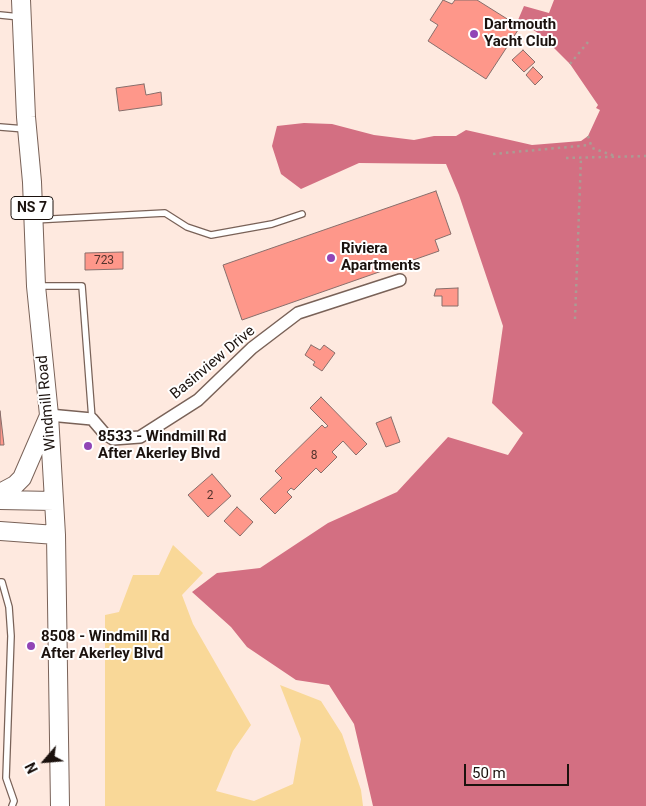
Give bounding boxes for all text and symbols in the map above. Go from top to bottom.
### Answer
place label: Dartmouth Yacht Club [484,16,556,51]
marker: Dartmouth Yacht Club [468,28,480,40]
road number: NS 7 [11,197,53,220]
place label: Riviera Apartments [341,240,421,275]
marker: Riviera Apartments [325,252,337,264]
house number: 723 [94,254,114,268]
street label: Basinview Drive [167,322,259,404]
street label: Windmill Road [34,354,60,452]
place label: 8533 - Windmill Rd After Akerley Blvd [98,428,226,463]
marker: 8533 - Windmill Rd After Akerley Blvd [82,440,94,452]
house number: 8 [311,449,317,463]
house number: 2 [207,489,213,503]
place label: 8508 - Windmill Rd After Akerley Blvd [41,628,169,663]
marker: 8508 - Windmill Rd After Akerley Blvd [25,640,37,652]
north arrow [20,736,70,786]
scale bar [466,754,571,786]
text: N [22,760,41,776]
text: 50 m [472,764,506,782]

